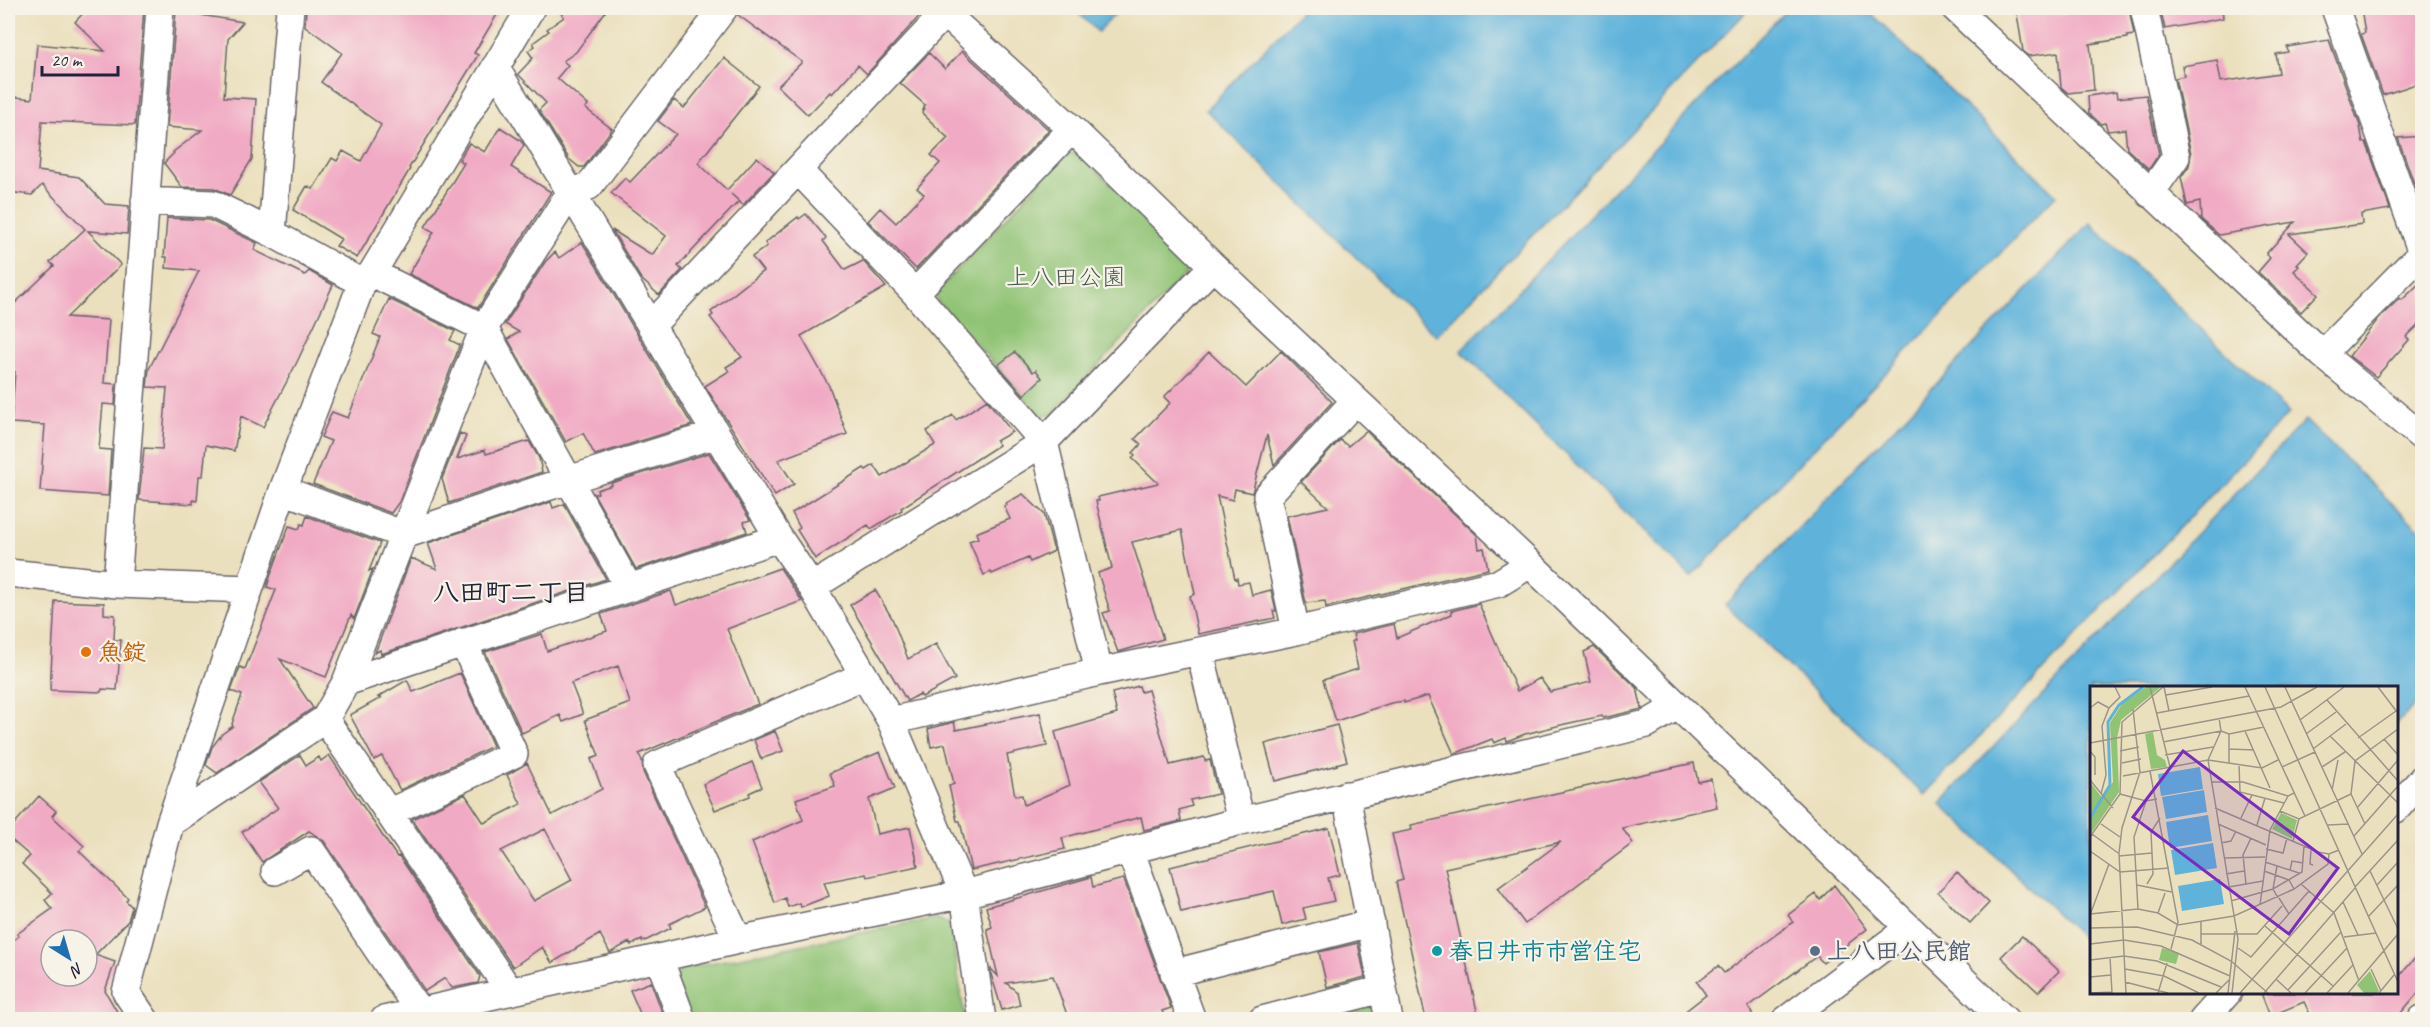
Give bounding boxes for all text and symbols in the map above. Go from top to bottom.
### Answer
scale bar [42,39,118,77]
text: 20 m [51,49,84,71]
park label: 上八田公園 [1006,262,1126,292]
district label: 八田町二丁目 [433,576,589,609]
place label: 魚錠 [98,637,146,667]
marker: 魚錠 [79,645,93,659]
inset map [2090,686,2397,994]
north arrow [39,928,99,988]
place label: 春日井市市営住宅 [1449,936,1641,966]
place label: 上八田公民館 [1827,936,1971,966]
marker: 春日井市市営住宅 [1430,944,1444,958]
marker: 上八田公民館 [1808,944,1822,958]
text: N [65,958,87,982]

